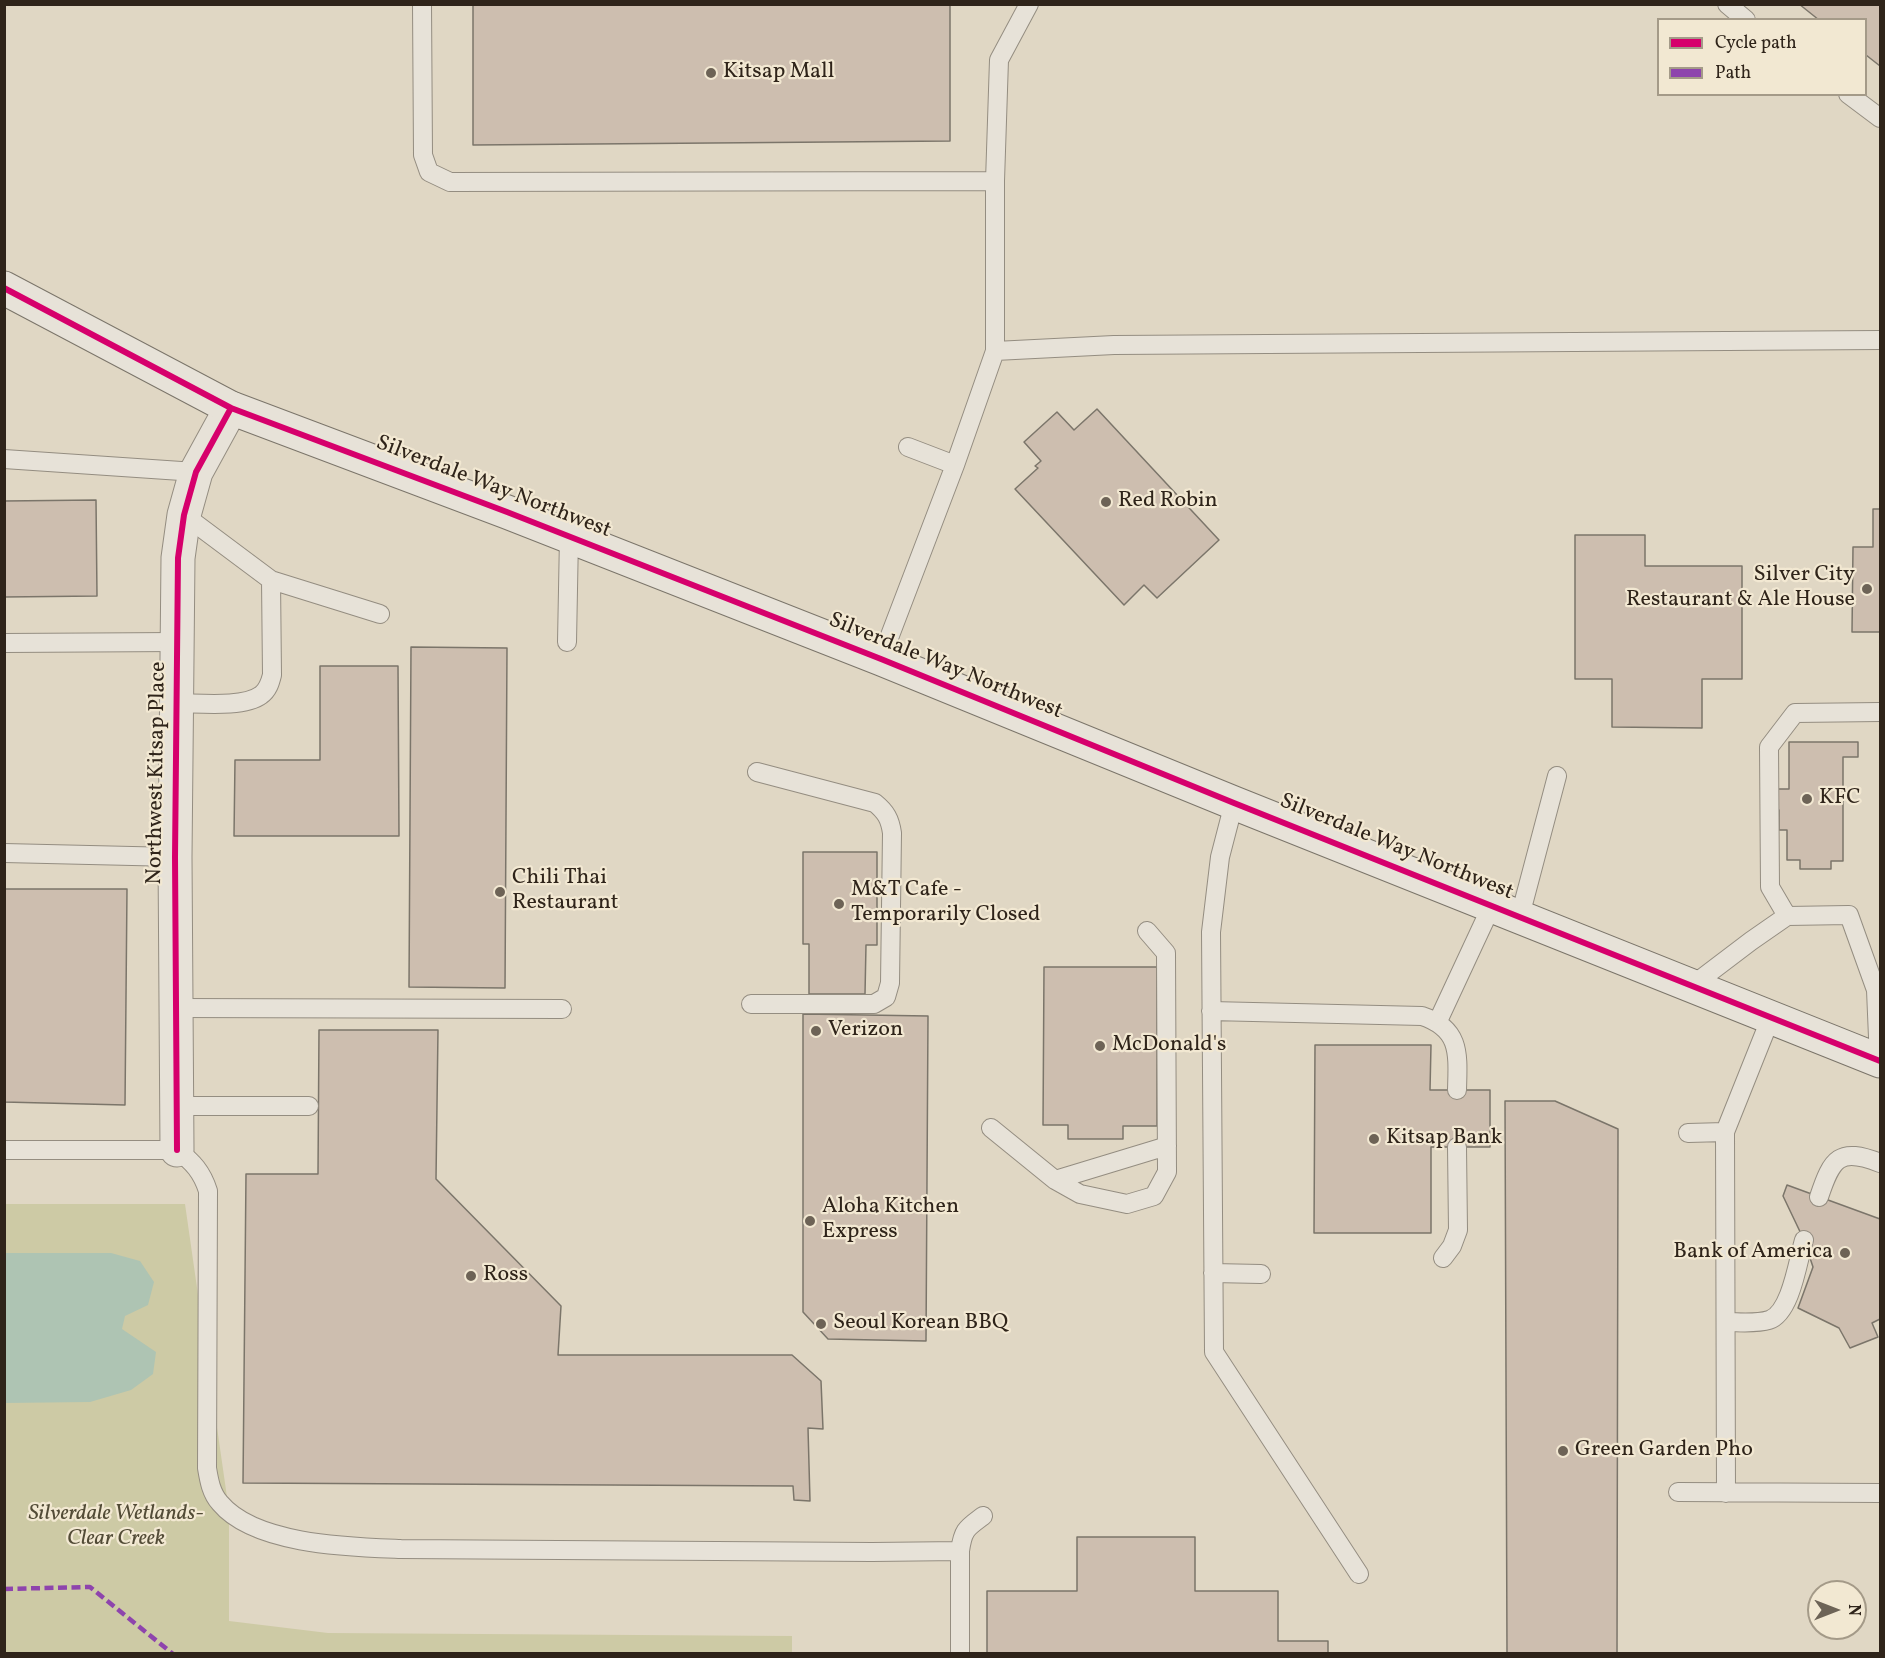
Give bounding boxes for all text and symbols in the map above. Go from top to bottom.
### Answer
legend [1657,18,1867,96]
text: Cycle path [1715,31,1797,56]
place label: Kitsap Mall [723,60,834,86]
text: Path [1715,61,1751,86]
marker: Kitsap Mall [704,66,718,80]
street label: Silverdale Way Northwest [372,431,614,545]
place label: Red Robin [1118,489,1218,515]
marker: Red Robin [1099,495,1113,509]
place label: Silver City Restaurant & Ale House [1626,563,1855,614]
marker: Silver City Restaurant & Ale House [1860,582,1874,596]
street label: Silverdale Way Northwest [824,608,1066,726]
street label: Northwest Kitsap Place [143,661,173,885]
place label: KFC [1819,786,1861,812]
street label: Silverdale Way Northwest [1275,789,1517,907]
marker: KFC [1800,792,1814,806]
place label: Chili Thai Restaurant [512,866,619,918]
place label: M&T Cafe - Temporarily Closed [851,878,1040,930]
marker: Chili Thai Restaurant [493,885,507,899]
marker: M&T Cafe - Temporarily Closed [832,897,846,911]
place label: Verizon [828,1018,903,1044]
marker: Verizon [809,1024,823,1038]
place label: McDonald's [1112,1033,1226,1059]
marker: McDonald's [1093,1039,1107,1053]
place label: Kitsap Bank [1386,1126,1502,1152]
marker: Kitsap Bank [1367,1132,1381,1146]
place label: Aloha Kitchen Express [822,1195,959,1246]
marker: Aloha Kitchen Express [803,1214,817,1228]
place label: Bank of America [1673,1240,1833,1266]
marker: Bank of America [1838,1246,1852,1260]
place label: Ross [483,1263,528,1289]
marker: Ross [464,1269,478,1283]
place label: Seoul Korean BBQ [833,1311,1008,1337]
marker: Seoul Korean BBQ [814,1317,828,1331]
place label: Green Garden Pho [1575,1438,1753,1464]
marker: Green Garden Pho [1556,1444,1570,1458]
park label: Silverdale Wetlands- Clear Creek [28,1502,204,1554]
north arrow [1807,1580,1867,1640]
text: N [1842,1604,1864,1616]

